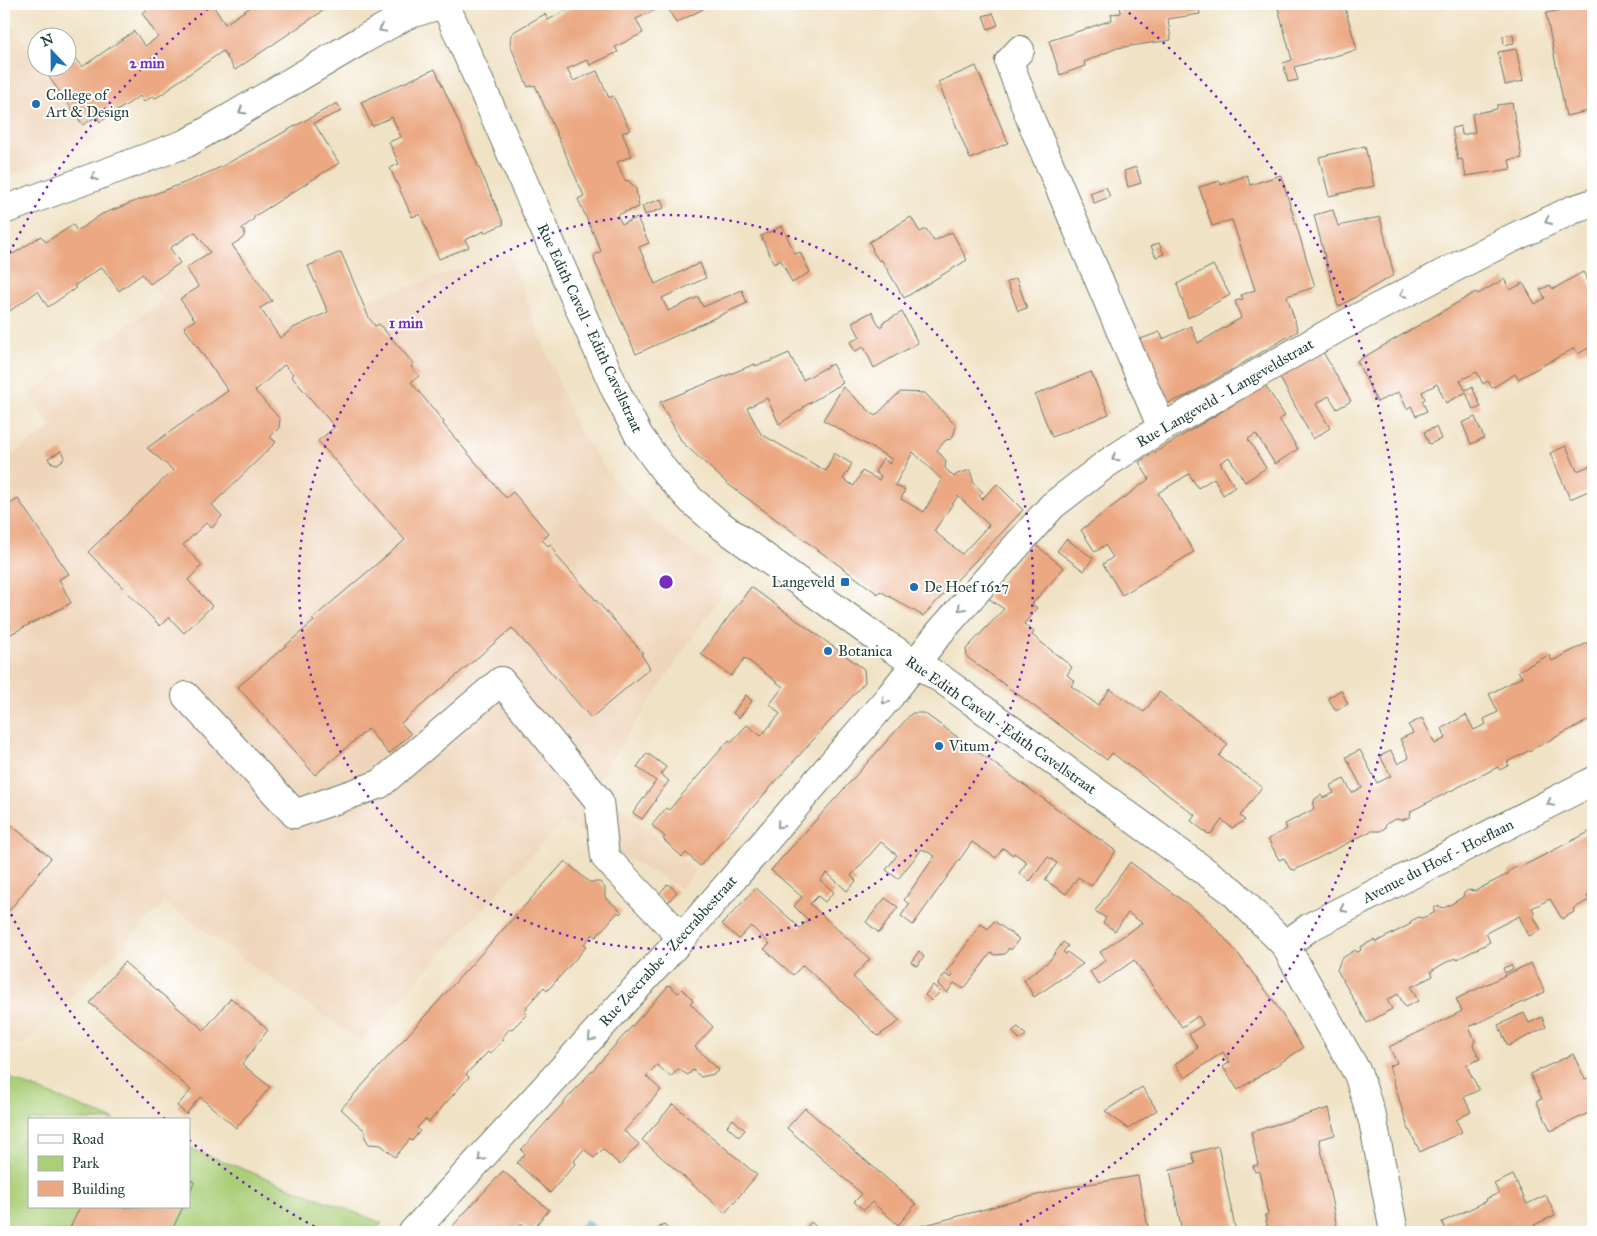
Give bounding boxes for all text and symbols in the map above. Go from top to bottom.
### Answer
one-way arrow [378,23,387,33]
north arrow [28,28,78,78]
text: N [39,30,56,51]
text: 2 min [129,54,166,72]
place label: College of Art & Design [45,86,129,121]
marker: College of Art & Design [30,98,42,110]
one-way arrow [238,105,247,115]
one-way arrow [90,171,99,181]
one-way arrow [1544,215,1553,226]
street label: Rue Edith Cavell - Edith Cavellstraat [533,220,647,436]
one-way arrow [1399,288,1408,298]
text: 1 min [389,314,424,332]
street label: Rue Langeveld - Langeveldstraat [1133,334,1318,451]
one-way arrow [1111,452,1120,462]
centre of rings [657,573,675,591]
place label: Langeveld [771,573,835,591]
marker: Langeveld [839,576,851,588]
place label: De Hoef 1627 [924,578,1009,596]
marker: De Hoef 1627 [908,581,920,593]
one-way arrow [958,602,967,611]
place label: Botanica [838,642,893,660]
marker: Botanica [822,645,834,657]
street label: Rue Edith Cavell - Edith Cavellstraat [902,652,1100,798]
one-way arrow [883,695,891,704]
place label: Vitum [948,737,990,755]
marker: Vitum [933,740,945,752]
one-way arrow [1546,797,1555,807]
street label: Avenue du Hoef - Hoeflaan [1358,815,1517,907]
one-way arrow [776,819,785,828]
street label: Rue Zeecrabbe - Zeecrabbestraat [595,871,741,1030]
one-way arrow [1339,903,1348,913]
one-way arrow [588,1032,597,1041]
legend [28,1118,190,1208]
text: Road [72,1130,104,1148]
one-way arrow [478,1152,487,1161]
text: Park [72,1154,99,1172]
text: Building [72,1180,126,1198]

